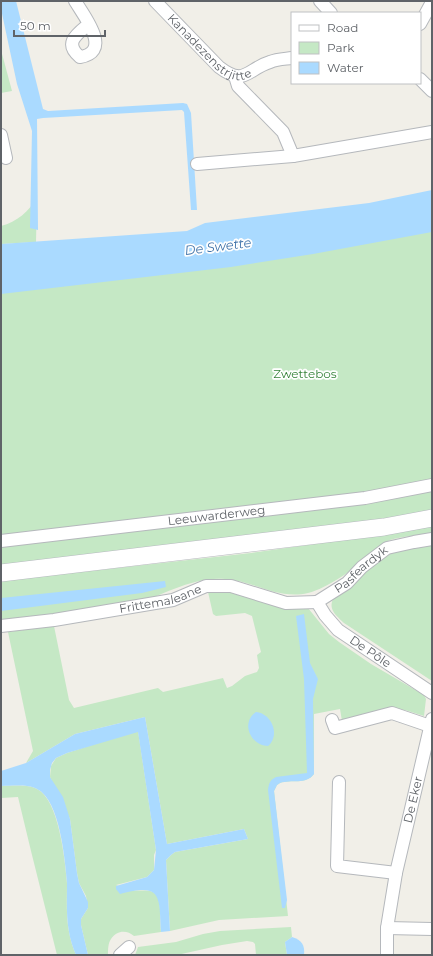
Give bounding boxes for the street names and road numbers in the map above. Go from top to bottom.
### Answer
street label: Kanadezenstrjitte [165,10,254,83]
street label: Leeuwarderweg [167,502,266,528]
street label: Pasfeardyk [331,542,391,596]
street label: Frittemaleane [118,581,204,616]
street label: De Pôle [347,632,394,670]
street label: De Eker [400,775,425,824]

